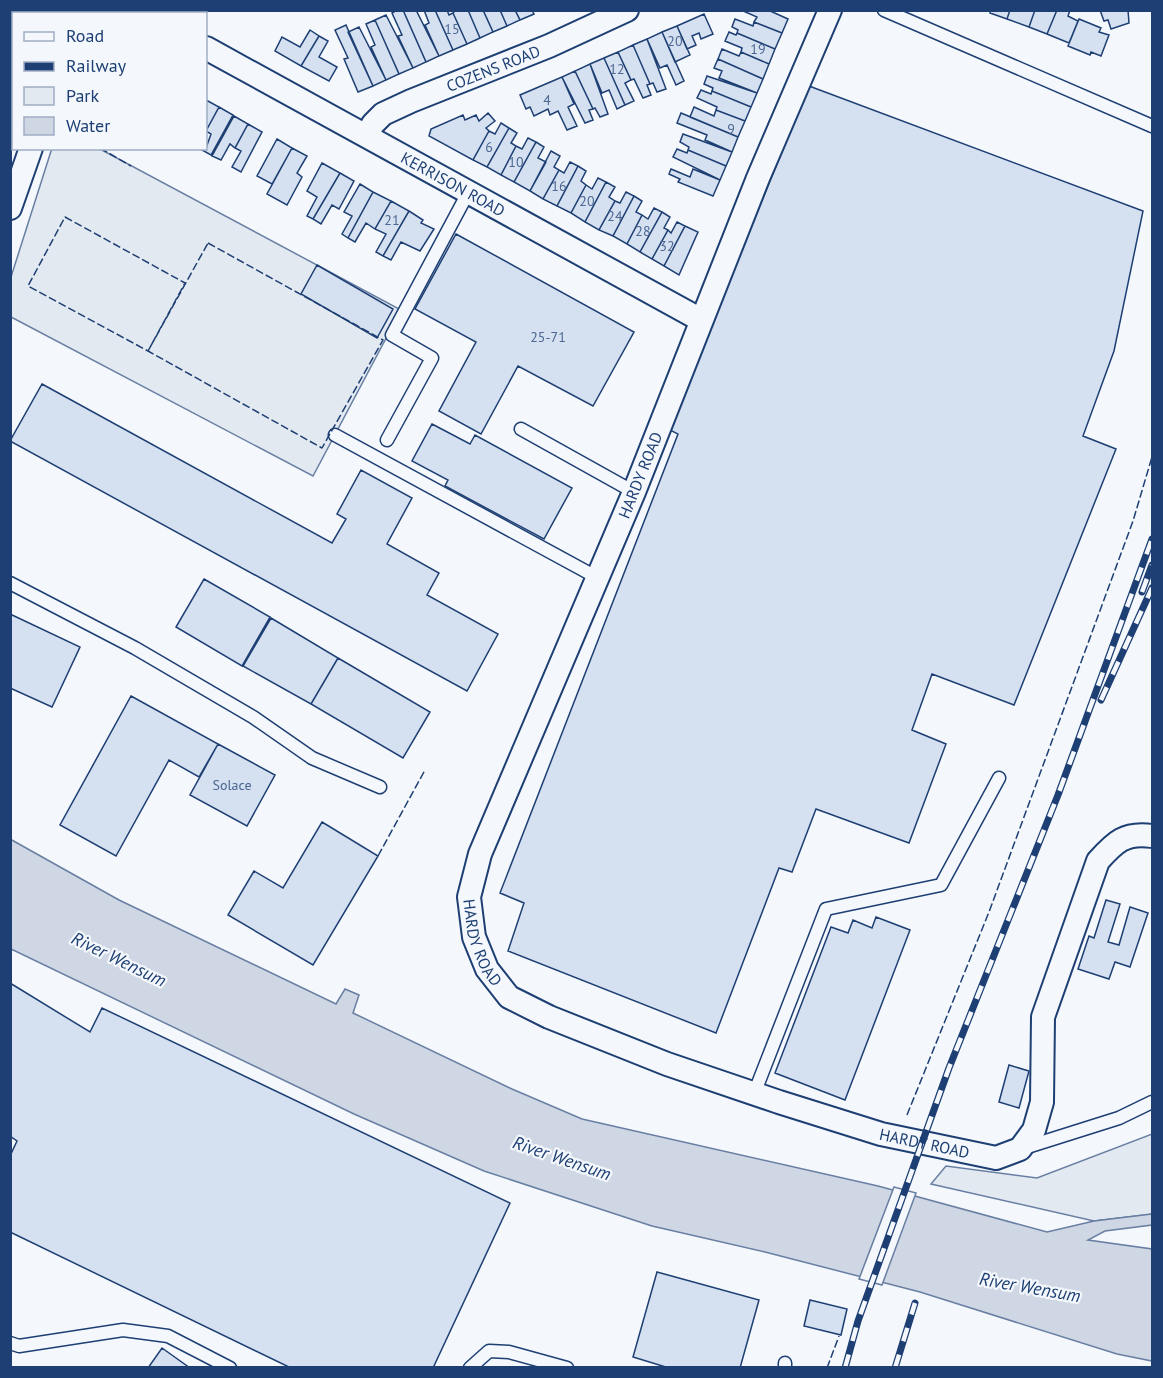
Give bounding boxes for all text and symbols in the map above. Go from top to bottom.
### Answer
legend [12,12,207,150]
house number: 15 [444,20,460,38]
text: Road [66,24,104,47]
house number: 20 [667,32,683,50]
house number: 19 [750,40,766,58]
street label: COZENS ROAD [443,41,543,96]
text: Railway [66,54,127,77]
house number: 12 [609,60,625,78]
text: Park [66,84,99,107]
house number: 4 [543,91,551,109]
text: Water [66,114,110,137]
house number: 9 [727,120,735,138]
house number: 6 [485,138,493,156]
street label: KERRISON ROAD [398,147,509,220]
house number: 10 [508,153,524,171]
house number: 16 [551,177,567,195]
house number: 20 [579,192,595,210]
house number: 24 [607,207,623,225]
house number: 21 [384,211,400,229]
house number: 28 [635,222,651,240]
house number: 32 [659,237,675,255]
house number: 25-71 [530,328,566,346]
street label: HARDY ROAD [614,429,666,521]
house number: Solace [212,776,252,794]
street label: HARDY ROAD [459,898,506,990]
water label: River Wensum [68,926,170,992]
street label: HARDY ROAD [878,1124,971,1162]
water label: River Wensum [510,1130,614,1186]
water label: River Wensum [978,1267,1083,1307]

